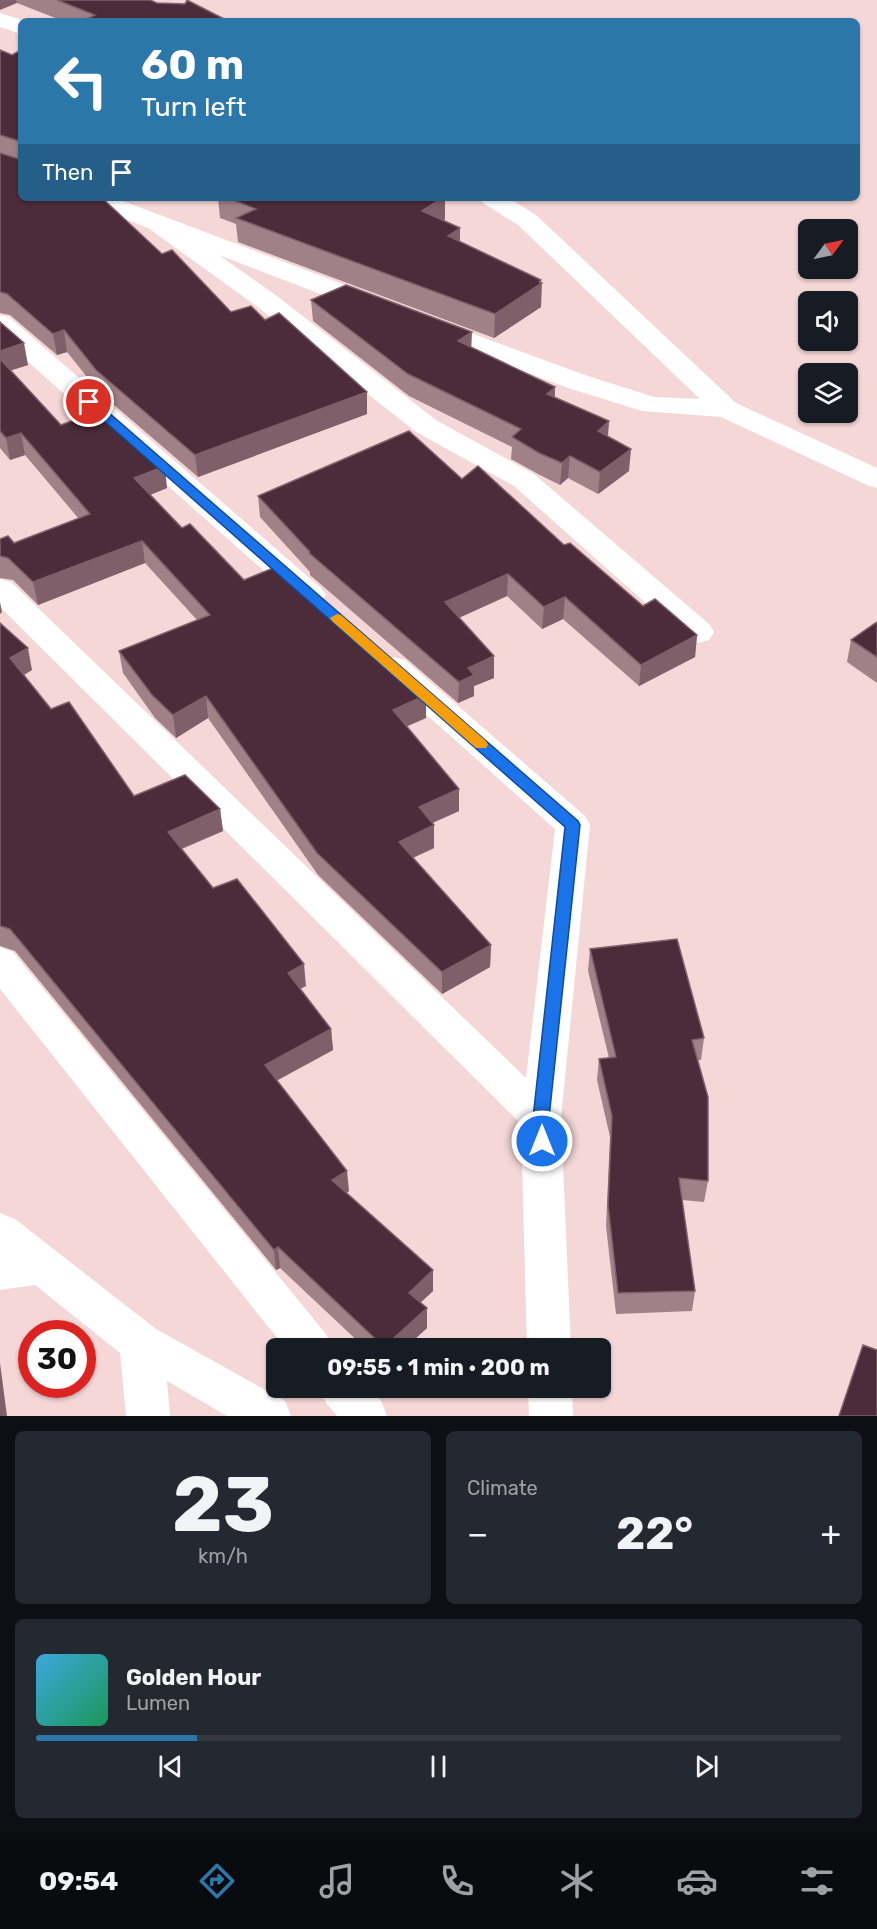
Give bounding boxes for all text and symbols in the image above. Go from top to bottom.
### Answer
text: 60 m [141,40,244,90]
icon: left [42,42,120,120]
text: Turn left [141,91,246,123]
icon: arrive [105,156,138,189]
text: Then [42,159,93,186]
north arrow [798,219,858,279]
map controls [798,219,858,423]
button: sound [798,291,858,351]
button: layers [798,363,858,423]
pin [63,376,114,427]
icon: arrive [72,385,105,418]
position arrow [510,1109,574,1173]
speed limit sign: 30 [18,1320,96,1398]
text: 09:55 · 1 min · 200 m [327,1354,550,1381]
text: 23 [172,1458,274,1551]
text: Climate [467,1476,538,1500]
text: 22° [616,1507,693,1560]
text: − [467,1514,488,1553]
text: + [820,1514,841,1553]
text: km/h [198,1544,248,1568]
text: Golden Hour [126,1664,261,1691]
text: Lumen [126,1691,190,1715]
icon: previous [154,1750,187,1783]
icon: pause [422,1750,455,1783]
icon: next [690,1750,723,1783]
icon: directions [196,1860,238,1902]
icon: music [316,1860,358,1902]
icon: phone [436,1860,478,1902]
icon: climate [556,1860,598,1902]
icon: car [676,1860,718,1902]
icon: filters [796,1860,838,1902]
text: 09:54 [39,1865,118,1897]

